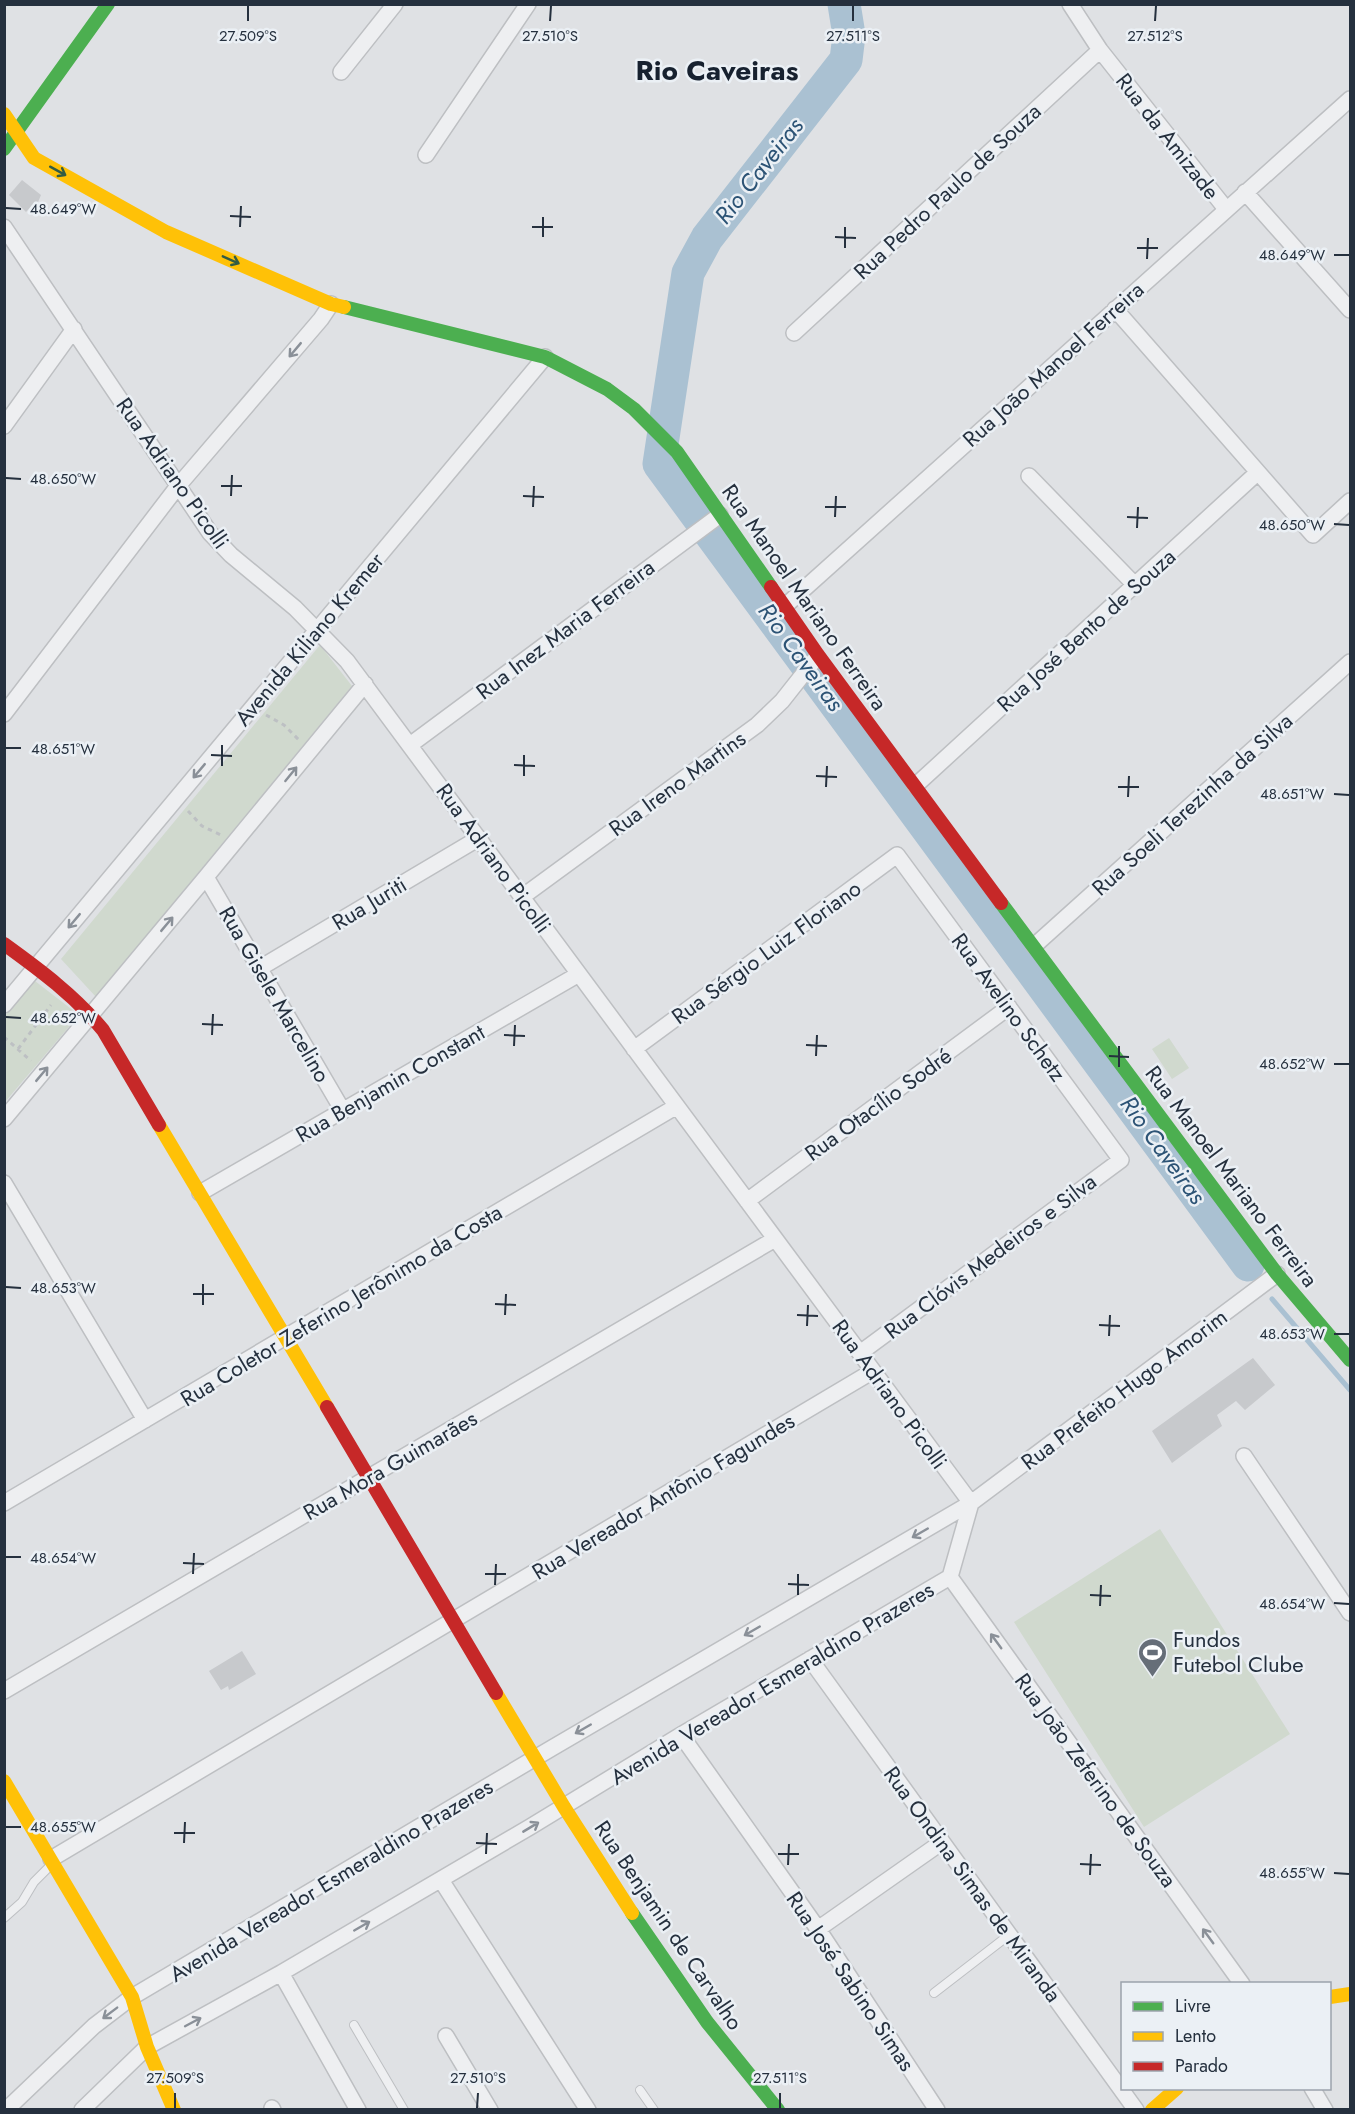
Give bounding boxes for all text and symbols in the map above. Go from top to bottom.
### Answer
text: 27.509°S [219,25,277,47]
text: 27.510°S [522,25,578,47]
text: 27.511°S [826,25,880,47]
text: 27.512°S [1127,25,1183,47]
district label: Rio Caveiras [636,50,799,91]
street label: Rua da Amizade [1108,66,1228,206]
street label: Rua Pedro Paulo de Souza [846,95,1048,287]
water label: Rio Caveiras [706,110,812,231]
one-way arrow [49,165,66,177]
text: 48.649°W [30,198,96,220]
text: 48.649°W [1259,244,1325,266]
one-way arrow [222,255,240,266]
street label: Rua João Manoel Ferreira [955,274,1151,454]
one-way arrow [288,342,301,358]
street label: Rua Adriano Picolli [109,391,237,555]
text: 48.650°W [30,468,96,490]
street label: Rua Manoel Mariano Ferreira [714,477,896,717]
text: 48.650°W [1259,514,1325,536]
street label: Rua José Bento de Souza [989,541,1183,719]
street label: Avenida Kiliano Kremer [227,545,392,733]
street label: Rua Inez Maria Ferreira [469,551,661,707]
water label: Rio Caveiras [750,595,853,719]
street label: Rua Soeli Terezinha da Silva [1085,705,1299,903]
street label: Rua Ireno Martins [602,722,752,844]
text: 48.651°W [31,738,95,760]
one-way arrow [192,763,206,778]
one-way arrow [284,767,298,782]
street label: Rua Adriano Picolli [429,776,559,940]
text: 48.651°W [1260,783,1324,805]
street label: Rua Juriti [326,868,412,938]
street label: Rua Sérgio Luiz Floriano [665,872,867,1032]
street label: Rua Gisele Marcelino [211,900,339,1088]
one-way arrow [67,913,81,928]
one-way arrow [161,917,174,933]
street label: Rua Avelino Schetz [944,926,1074,1088]
text: 48.652°W [30,1007,96,1029]
street label: Rua Benjamin Constant [290,1015,491,1150]
street label: Rua Otacílio Sodré [798,1040,958,1168]
text: 48.652°W [1259,1053,1325,1075]
street label: Rua Manoel Mariano Ferreira [1138,1059,1326,1293]
one-way arrow [35,1067,49,1082]
water label: Rio Caveiras [1112,1088,1215,1212]
street label: Rua Clóvis Medeiros e Silva [877,1166,1103,1346]
street label: Rua Coletor Zeferino Jerônimo da Costa [174,1196,508,1414]
text: 48.653°W [30,1277,96,1299]
street label: Rua Prefeito Hugo Amorim [1014,1301,1234,1477]
street label: Rua Adriano Picolli [825,1312,955,1476]
text: 48.653°W [1259,1323,1325,1345]
street label: Rua Mora Guimarães [297,1402,483,1528]
street label: Rua Vereador Antônio Fagundes [526,1405,801,1587]
one-way arrow [912,1527,929,1539]
text: 48.654°W [30,1547,96,1569]
street label: Avenida Vereador Esmeraldino Prazeres [604,1573,940,1793]
text: 48.654°W [1259,1593,1325,1615]
place label: Fundos Futebol Clube [1173,1623,1303,1680]
one-way arrow [744,1625,761,1637]
one-way arrow [990,1634,1002,1650]
sports icon: Fundos Futebol Clube [1136,1636,1168,1678]
street label: Rua João Zeferino de Souza [1007,1666,1185,1894]
one-way arrow [575,1724,592,1736]
street label: Rua Ondina Simas de Miranda [876,1759,1070,2009]
street label: Avenida Vereador Esmeraldino Prazeres [163,1770,499,1990]
street label: Rua Benjamin de Carvalho [587,1814,751,2036]
text: 48.655°W [30,1816,96,1838]
one-way arrow [522,1821,539,1833]
text: 48.655°W [1259,1862,1325,1884]
street label: Rua José Sabino Simas [779,1885,923,2077]
one-way arrow [353,1919,370,1931]
one-way arrow [1202,1929,1214,1945]
legend [1121,1982,1331,2090]
text: Livre [1175,1993,1211,2019]
one-way arrow [102,2007,118,2020]
one-way arrow [184,2016,201,2028]
text: Lento [1175,2023,1216,2049]
text: Parado [1175,2053,1228,2079]
text: 27.509°S [146,2067,204,2089]
text: 27.510°S [450,2067,506,2089]
text: 27.511°S [753,2067,807,2089]

